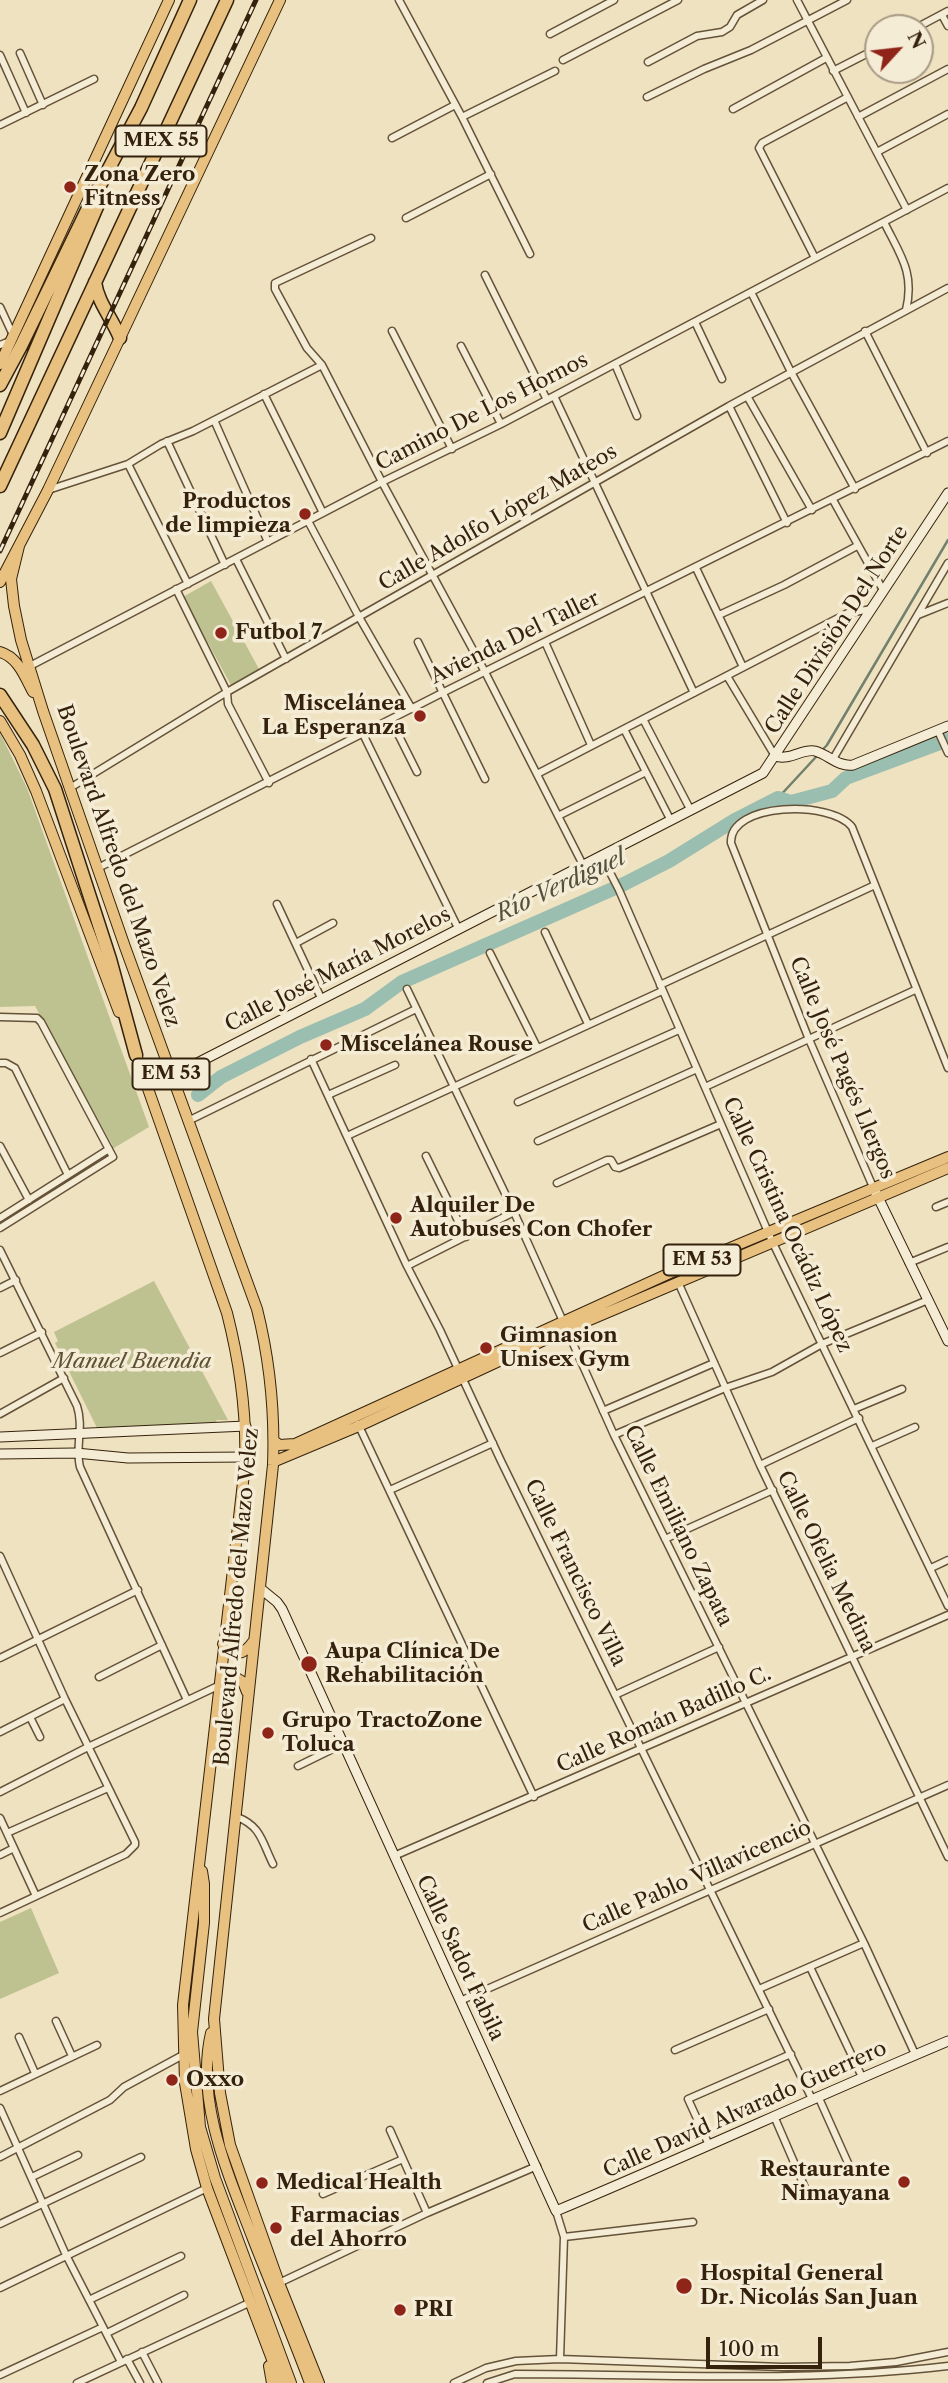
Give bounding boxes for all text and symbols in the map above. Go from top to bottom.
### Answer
north arrow [864,14,934,84]
text: N [902,28,930,53]
road number: MEX 55 [116,125,206,156]
place label: Zona Zero Fitness [84,162,195,212]
marker: Zona Zero Fitness [62,179,78,195]
street label: Camino De Los Hornos [372,347,592,477]
street label: Calle Adolfo López Mateos [374,439,622,597]
place label: Productos de limpieza [165,489,291,539]
marker: Productos de limpieza [297,506,313,522]
street label: Calle División Del Norte [760,521,914,739]
street label: Avienda Del Taller [426,586,604,690]
place label: Futbol 7 [235,620,322,646]
marker: Futbol 7 [213,625,229,641]
place label: Miscelánea La Esperanza [262,691,406,741]
street label: Boulevard Alfredo del Mazo Velez [51,701,185,1031]
marker: Miscelánea La Esperanza [412,708,428,724]
water label: Río Verdiguel [492,844,630,928]
street label: Calle José María Morelos [221,902,455,1038]
street label: Calle José Pagés Llergos [784,953,900,1183]
place label: Miscelánea Rouse [340,1032,533,1058]
marker: Miscelánea Rouse [318,1037,334,1053]
road number: EM 53 [132,1058,210,1090]
street label: Calle Cristina Ocádiz López [717,1093,857,1357]
place label: Alquiler De Autobuses Con Chofer [410,1193,652,1243]
marker: Alquiler De Autobuses Con Chofer [388,1210,404,1226]
road number: EM 53 [664,1244,740,1276]
place label: Gimnasion Unisex Gym [500,1323,630,1373]
marker: Gimnasion Unisex Gym [478,1340,494,1356]
park label: Manuel Buendia [53,1349,211,1375]
street label: Calle Emiliano Zapata [618,1421,738,1631]
street label: Boulevard Alfredo del Mazo Velez [210,1427,264,1767]
street label: Calle Ofelia Medina [771,1467,881,1657]
street label: Calle Francisco Villa [519,1475,631,1671]
place label: Aupa Clínica De Rehabilitación [325,1639,500,1689]
marker: Aupa Clínica De Rehabilitación [299,1654,319,1674]
street label: Calle Román Badillo C. [553,1661,775,1779]
place label: Grupo TractoZone Toluca [282,1708,482,1758]
marker: Grupo TractoZone Toluca [260,1725,276,1741]
street label: Calle Pablo Villavicencio [579,1815,815,1939]
street label: Calle Sadot Fabila [411,1871,509,2045]
street label: Calle David Alvarado Guerrero [599,2036,891,2184]
place label: Oxxo [186,2067,244,2093]
marker: Oxxo [164,2072,180,2088]
place label: Restaurante Nimayana [760,2157,890,2207]
place label: Medical Health [276,2170,442,2196]
marker: Restaurante Nimayana [896,2174,912,2190]
marker: Medical Health [254,2175,270,2191]
place label: Farmacias del Ahorro [290,2203,407,2253]
marker: Farmacias del Ahorro [268,2220,284,2236]
place label: Hospital General Dr. Nicolás San Juan [700,2261,918,2311]
marker: Hospital General Dr. Nicolás San Juan [674,2276,694,2296]
place label: PRI [414,2297,453,2323]
marker: PRI [392,2302,408,2318]
scale bar [710,2324,825,2368]
text: 100 m [719,2336,780,2361]

